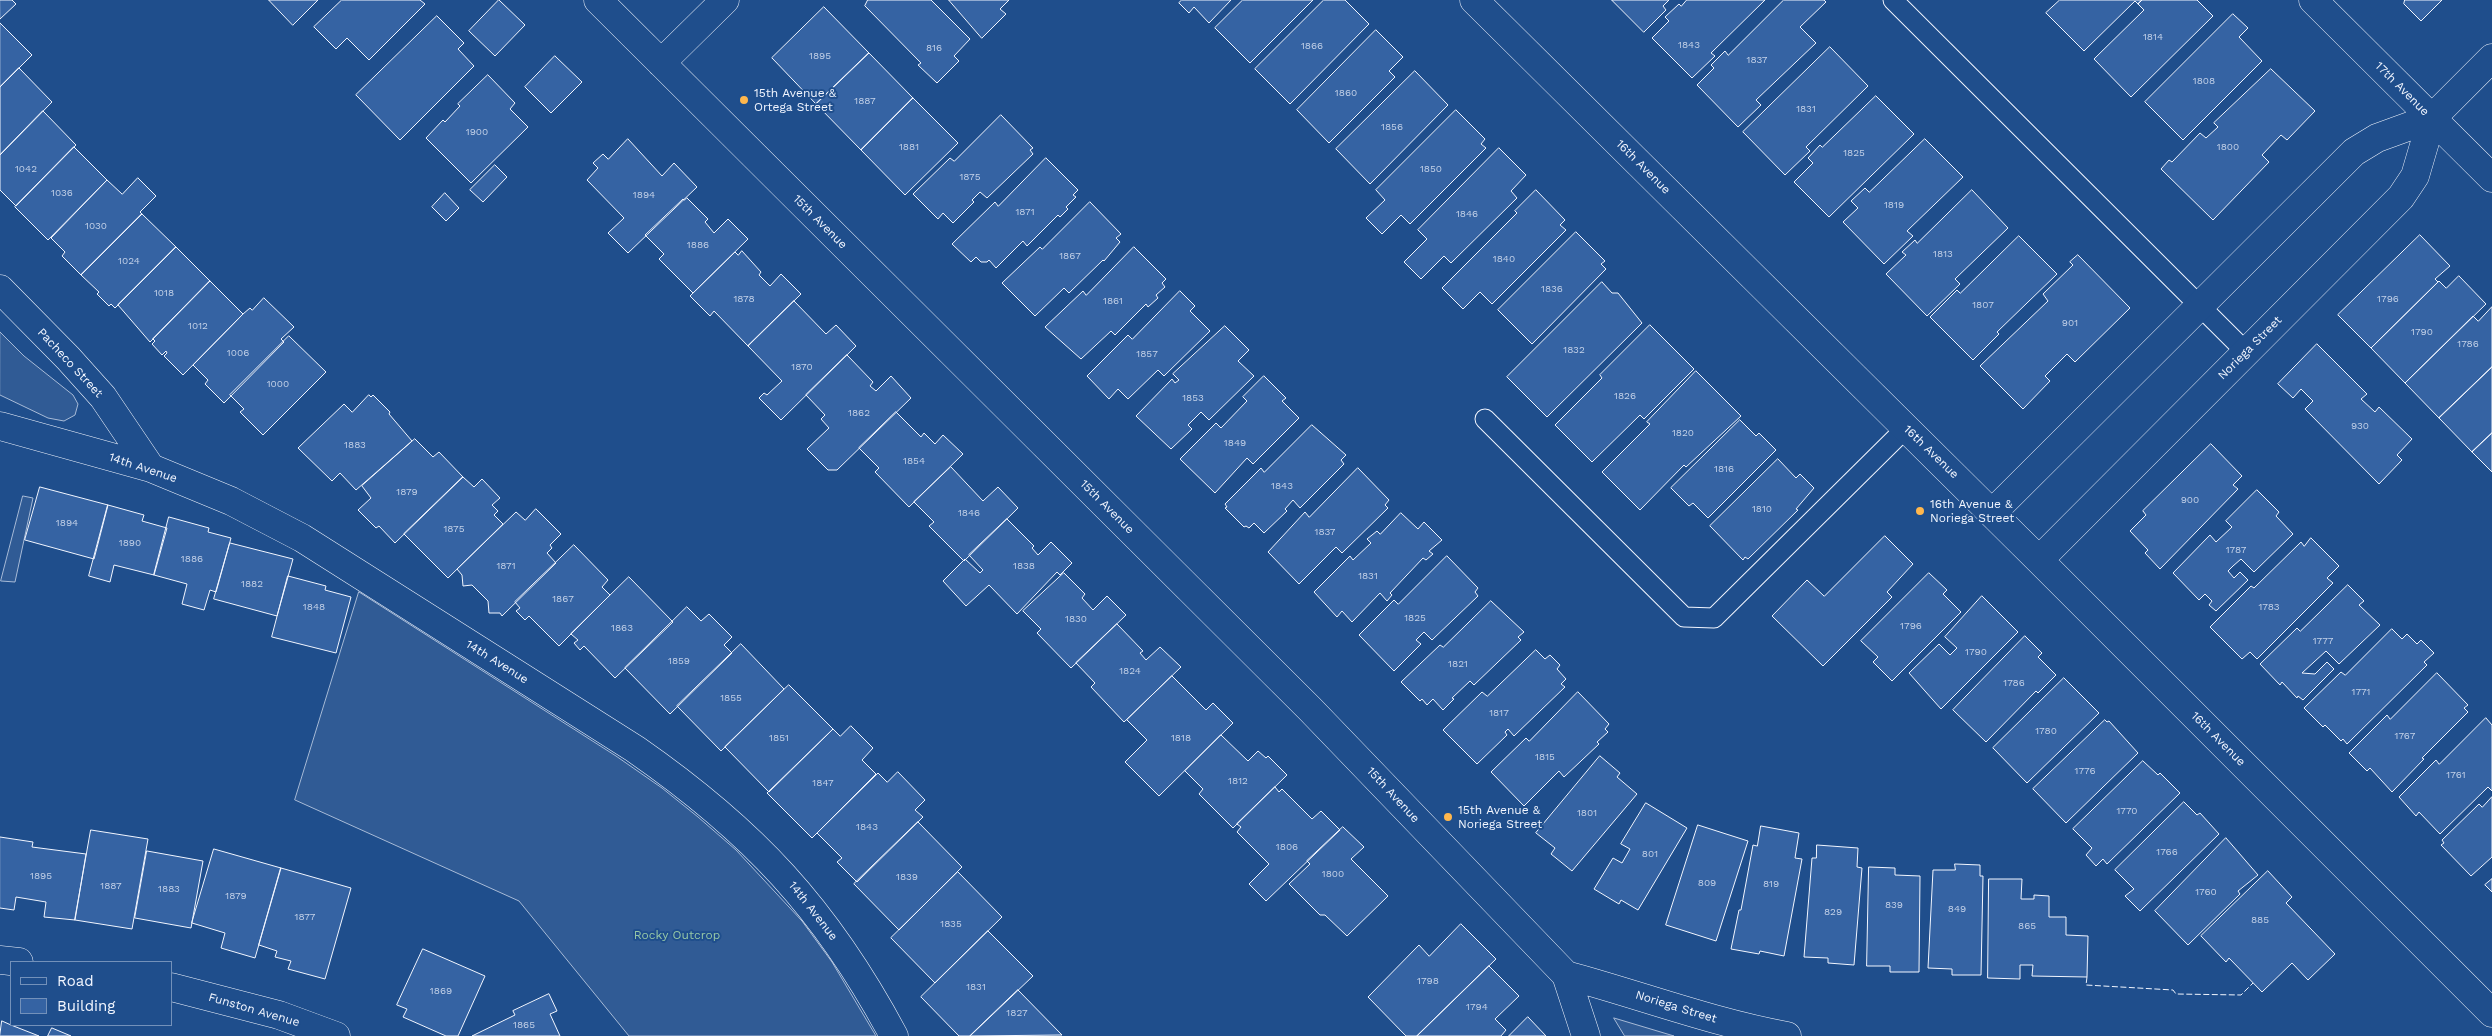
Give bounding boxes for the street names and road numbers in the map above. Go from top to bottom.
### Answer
street label: 17th Avenue [2372,59,2432,119]
street label: 16th Avenue [1613,137,1673,197]
street label: 15th Avenue [790,192,850,252]
street label: Noriega Street [2215,313,2285,383]
street label: Pacheco Street [34,325,106,401]
street label: 16th Avenue [1900,422,1962,482]
street label: 14th Avenue [107,450,179,486]
street label: 15th Avenue [1077,477,1137,537]
street label: 14th Avenue [463,637,531,687]
street label: 16th Avenue [2188,709,2248,769]
street label: 15th Avenue [1364,764,1422,826]
street label: 14th Avenue [785,879,841,943]
street label: Noriega Street [1634,988,1718,1026]
street label: Funston Avenue [207,990,301,1030]

